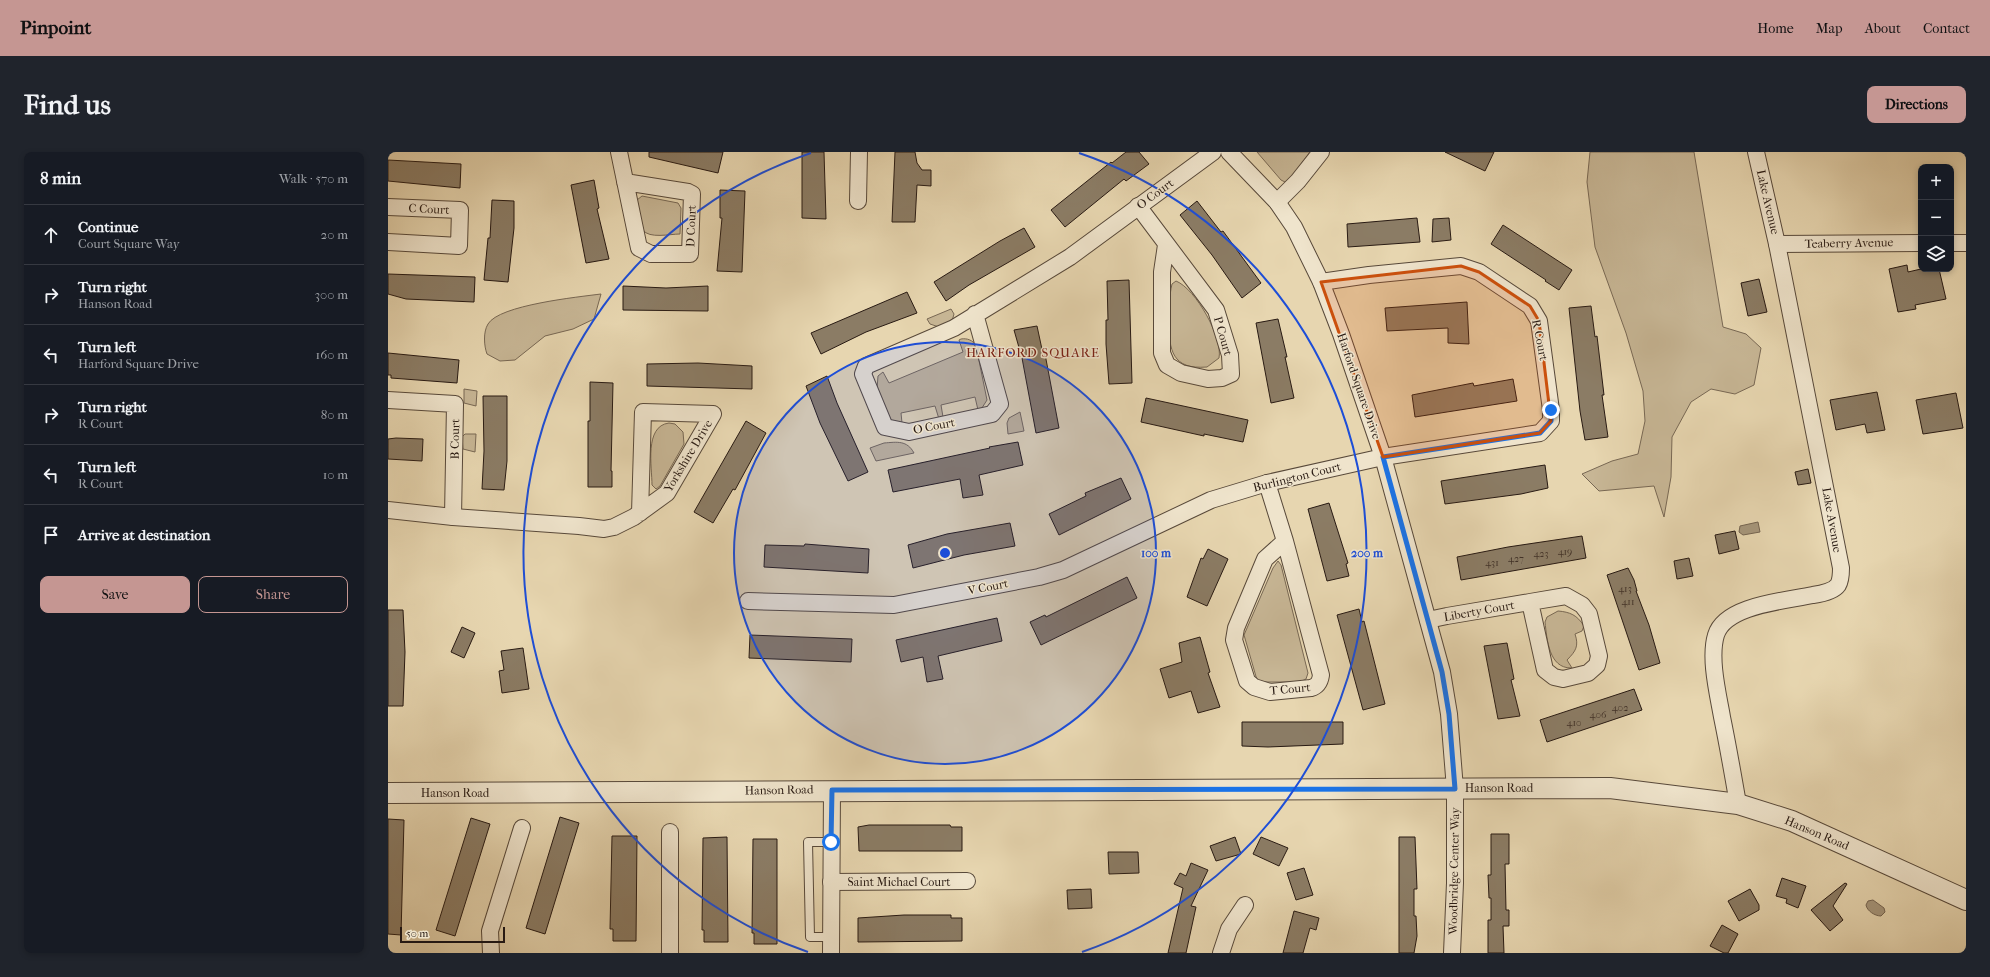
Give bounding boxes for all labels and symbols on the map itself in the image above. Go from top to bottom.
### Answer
street label: Lake Avenue [1754,168,1782,236]
street label: O Court [1134,175,1177,212]
street label: C Court [408,201,451,217]
street label: D Court [683,204,699,247]
street label: Teaberry Avenue [1805,235,1894,251]
street label: P Court [1211,315,1235,358]
street label: R Court [1529,318,1551,362]
street label: Harford Square Drive [1334,331,1384,441]
district label: HARFORD SQUARE [966,345,1100,360]
route end [1542,401,1560,419]
street label: O Court [912,415,957,437]
street label: Yorkshire Drive [660,417,715,495]
street label: B Court [448,418,462,459]
street label: Burlington Court [1252,459,1343,495]
street label: Lake Avenue [1819,486,1845,554]
centre of rings [938,546,952,560]
text: 100 m [1141,546,1172,560]
text: 200 m [1351,546,1384,560]
house number: 419 [1558,546,1572,558]
house number: 423 [1533,548,1549,560]
house number: 427 [1508,553,1524,565]
house number: 431 [1485,557,1499,569]
street label: V Court [966,576,1010,598]
house number: 413 [1618,583,1632,595]
house number: 411 [1621,596,1635,608]
street label: Liberty Court [1443,598,1516,624]
street label: T Court [1269,680,1312,698]
house number: 402 [1612,702,1628,714]
house number: 406 [1590,709,1607,721]
house number: 410 [1567,717,1581,729]
street label: Hanson Road [1465,781,1534,795]
street label: Hanson Road [745,782,814,798]
street label: Hanson Road [421,786,490,800]
street label: Woodbridge Center Way [1446,807,1462,936]
street label: Hanson Road [1783,813,1852,853]
route start [822,833,840,851]
street label: Saint Michael Court [847,875,951,889]
scale bar [400,925,505,944]

